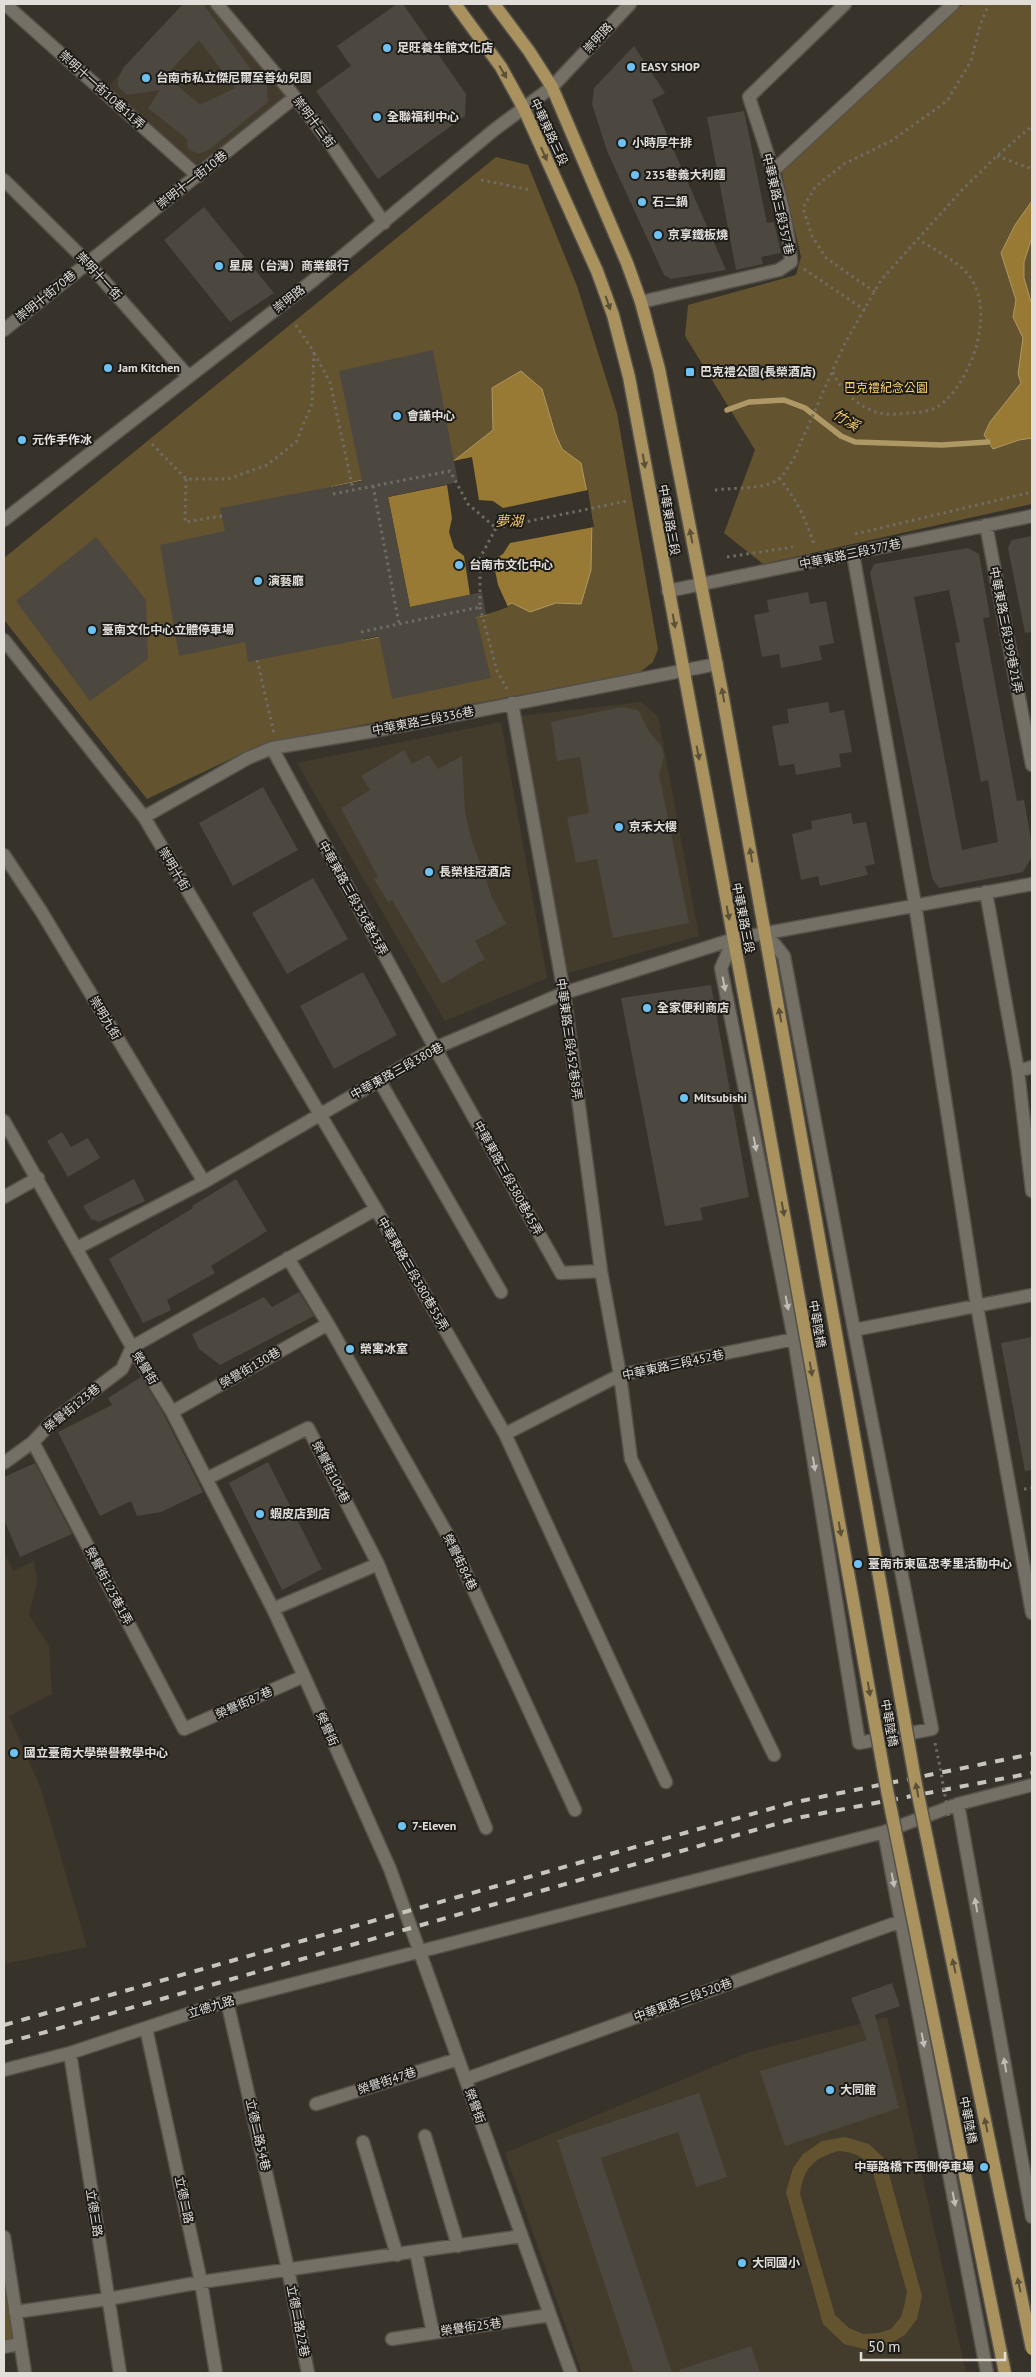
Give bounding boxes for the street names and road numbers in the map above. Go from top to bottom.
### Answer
street label: 崇明路 [580,19,615,56]
street label: 崇明十一街10巷11弄 [56,47,148,132]
street label: 崇明十二街 [290,93,338,150]
street label: 中華東路三段 [527,96,571,168]
street label: 崇明十一街10巷 [154,148,230,212]
street label: 中華東路三段357巷 [760,152,797,256]
street label: 崇明十一街 [73,249,125,303]
street label: 崇明十街70巷 [13,267,79,324]
street label: 崇明路 [270,282,307,316]
street label: 中華東路三段 [656,483,683,557]
street label: 中華東路三段377巷 [798,535,902,572]
street label: 中華東路三段399巷21弄 [987,565,1026,695]
street label: 中華東路三段336巷 [371,703,475,738]
street label: 中華東路三段336巷43弄 [316,838,391,958]
street label: 崇明十街 [156,844,193,893]
street label: 中華東路三段 [729,881,758,955]
street label: 中華東路三段452巷8弄 [554,977,585,1100]
street label: 崇明九街 [87,993,124,1042]
street label: 中華東路三段380巷 [348,1039,446,1102]
street label: 中華東路三段380巷45弄 [471,1118,546,1238]
street label: 中華東路三段380巷55弄 [375,1214,452,1333]
street label: 中華陸橋 [806,1299,829,1349]
street label: 榮譽街130巷 [217,1344,283,1391]
street label: 中華東路三段452巷 [621,1346,725,1383]
street label: 榮譽街 [130,1348,161,1387]
street label: 榮譽街123巷 [41,1381,103,1435]
street label: 榮譽街104巷 [309,1438,353,1505]
street label: 榮譽街84巷 [440,1531,481,1593]
street label: 榮譽街123巷1弄 [83,1544,136,1627]
street label: 榮譽街87巷 [213,1683,275,1722]
street label: 中華陸橋 [878,1698,901,1748]
street label: 榮譽街 [313,1709,342,1748]
street label: 中華東路三段520巷 [632,1975,734,2024]
street label: 立德九路 [186,1992,236,2021]
street label: 榮譽街47巷 [355,2064,418,2097]
street label: 榮譽街 [462,2086,489,2125]
street label: 中華陸橋 [957,2095,980,2145]
street label: 立德二路54巷 [243,2098,274,2172]
street label: 立德二路 [172,2175,197,2225]
street label: 立德三路 [83,2188,106,2238]
street label: 立德二路22巷 [284,2284,313,2358]
street label: 榮譽街25巷 [440,2315,502,2338]

